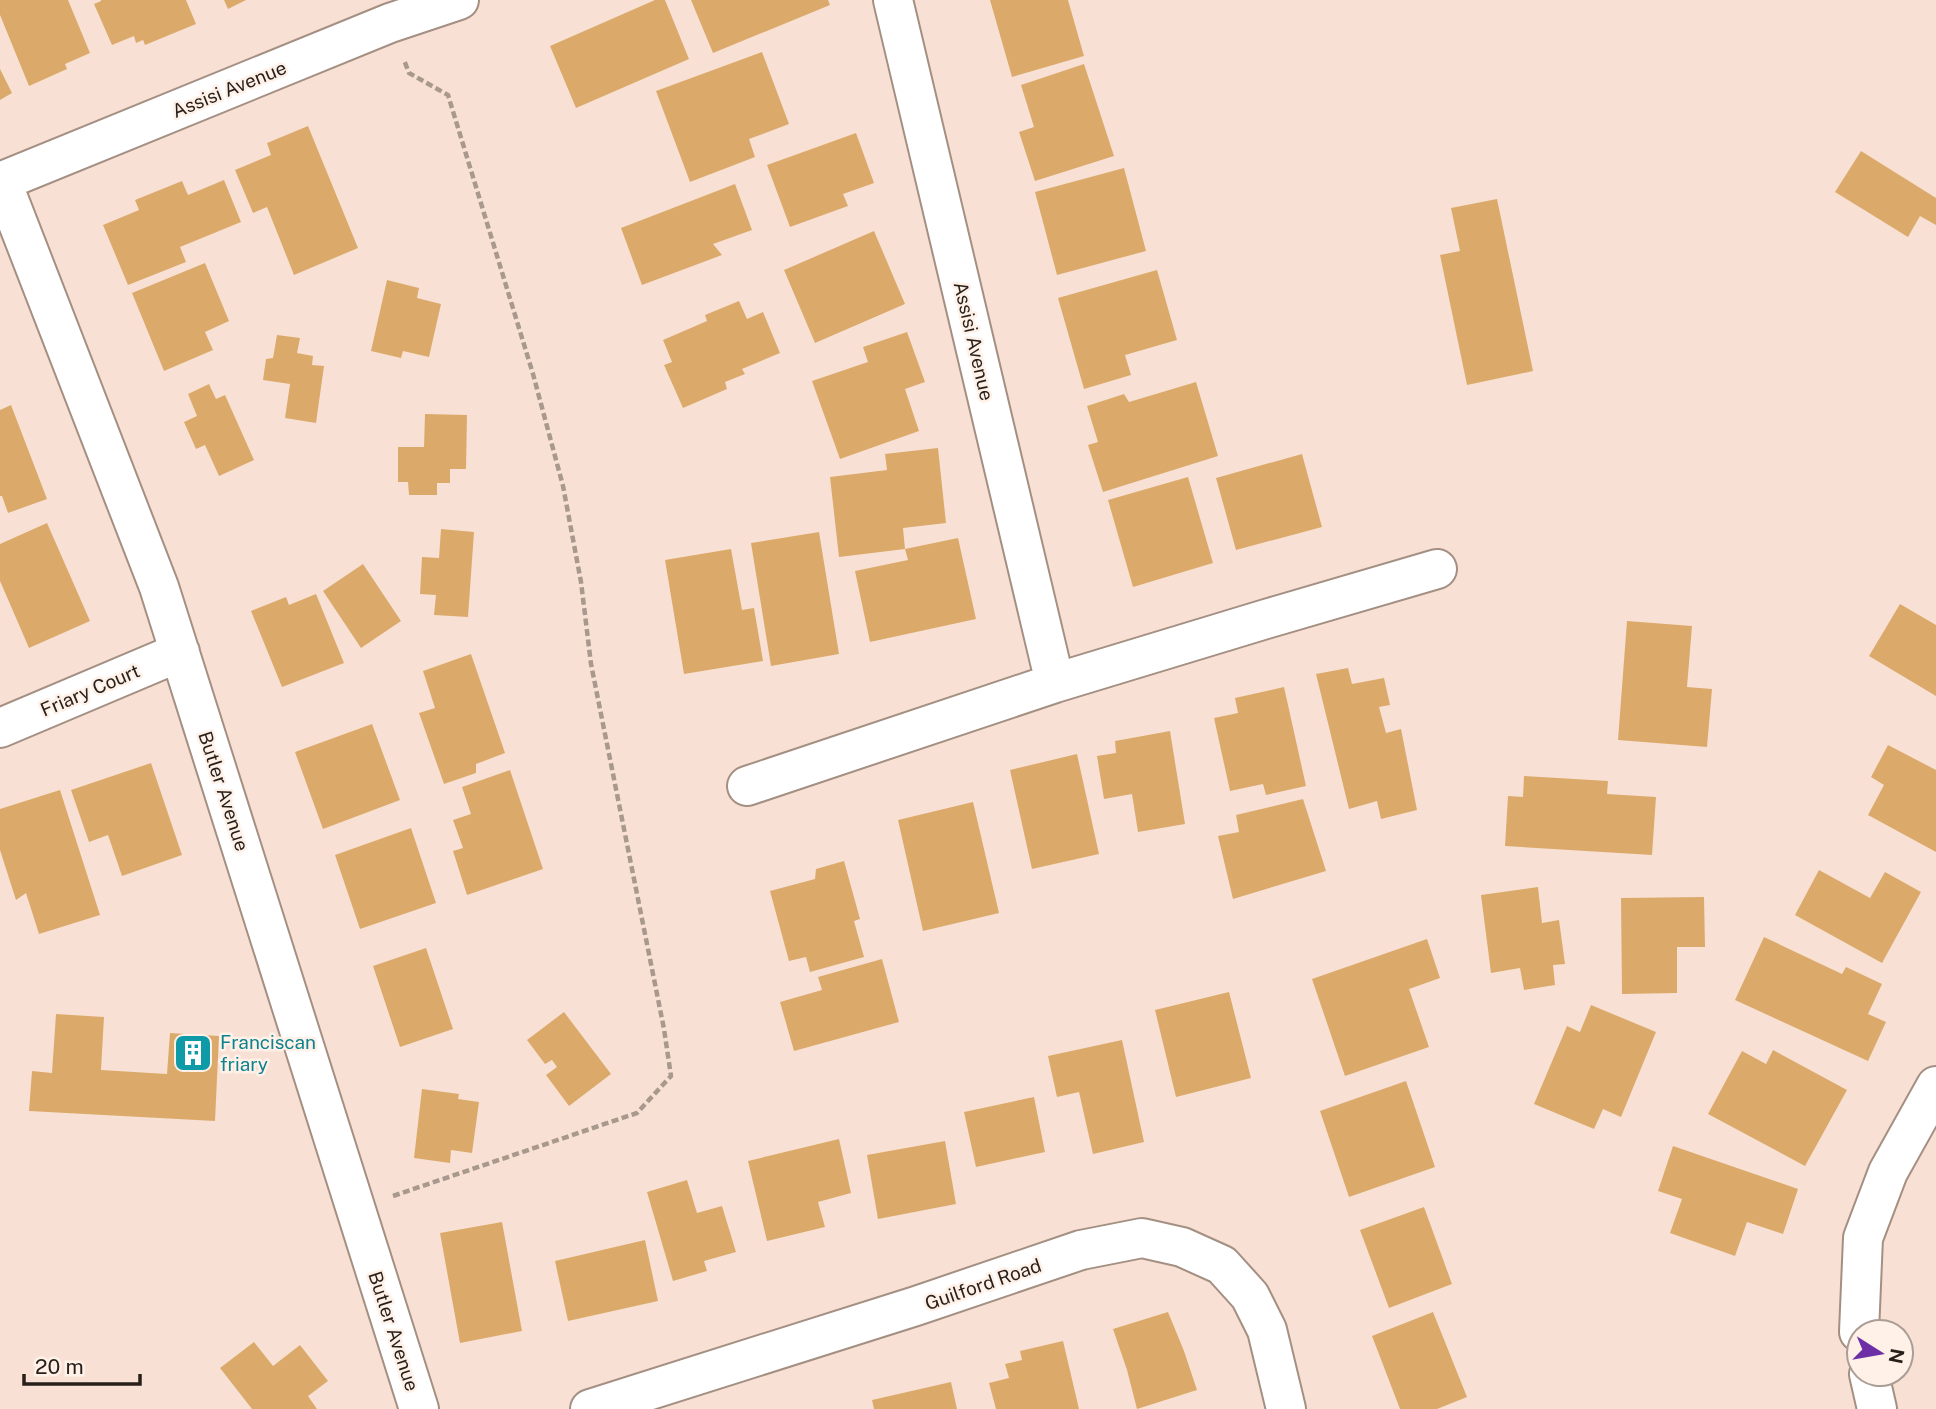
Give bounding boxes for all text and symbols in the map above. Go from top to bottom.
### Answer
street label: Assisi Avenue [169,56,289,122]
street label: Assisi Avenue [950,279,998,403]
street label: Friary Court [37,659,143,721]
street label: Butler Avenue [194,728,254,854]
place label: Franciscan friary [220,1031,316,1075]
building icon: Franciscan friary [172,1032,214,1074]
street label: Guilford Road [922,1254,1044,1314]
street label: Butler Avenue [364,1268,424,1394]
north arrow [1845,1318,1915,1388]
scale bar [24,1342,140,1386]
text: N [1884,1347,1909,1366]
text: 20 m [35,1354,84,1379]

